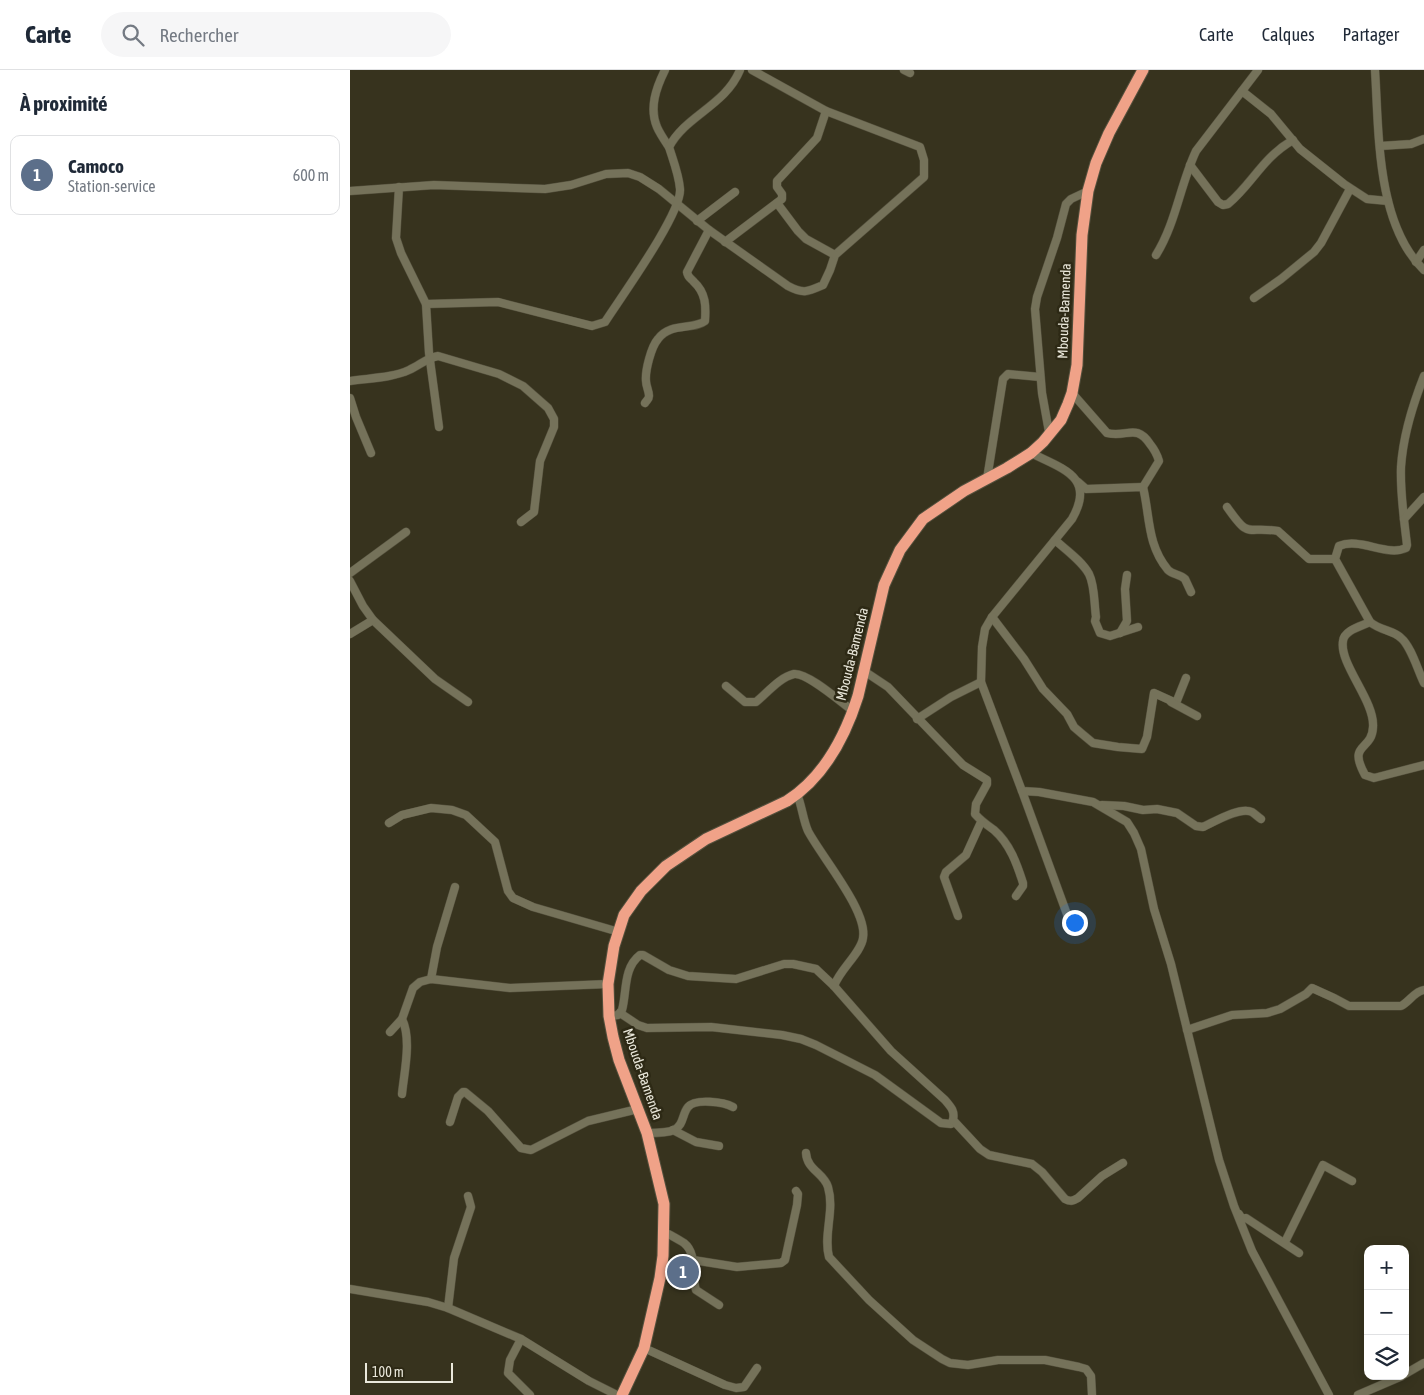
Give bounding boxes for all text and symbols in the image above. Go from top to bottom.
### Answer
search box [101,12,451,57]
text: Carte [25,21,71,48]
icon: search [119,21,147,49]
text: Rechercher [159,24,238,46]
text: Carte [1199,24,1234,45]
text: Calques [1262,24,1315,45]
text: Partager [1343,24,1399,45]
text: À proximité [20,91,108,115]
text: Camoco [68,155,124,177]
text: 1 [33,166,41,184]
text: 600 m [293,166,329,184]
text: Station-service [68,177,155,195]
street label: Mbouda-Bamenda [1054,263,1074,359]
street label: Mbouda-Bamenda [833,606,871,702]
your location [1062,910,1088,936]
street label: Mbouda-Bamenda [620,1026,666,1122]
map controls [1364,1245,1409,1380]
button: + [1364,1245,1409,1290]
pin: 1 [667,1253,699,1291]
button: − [1364,1290,1409,1335]
button: layers [1364,1335,1409,1380]
scale bar [365,1360,452,1383]
text: 100 m [372,1364,404,1380]

